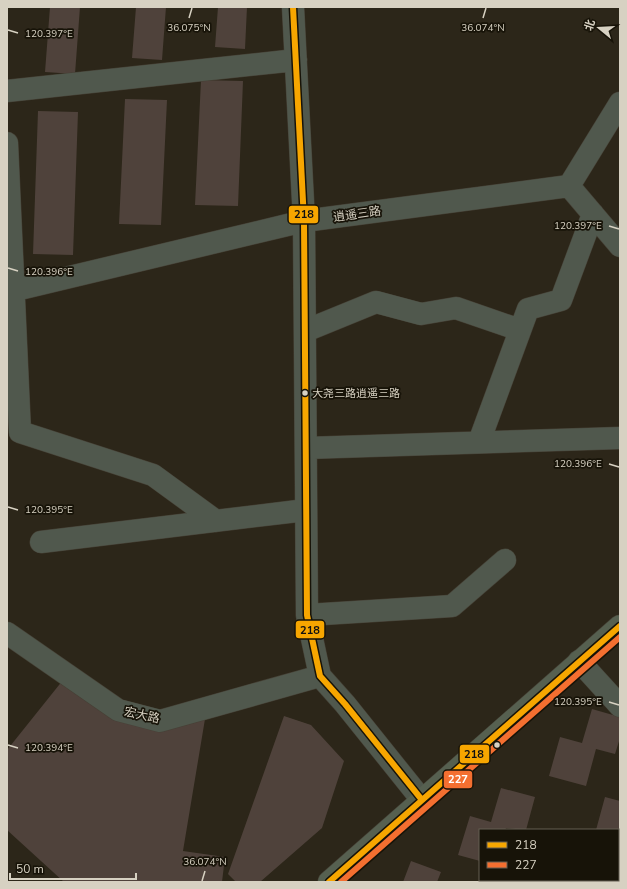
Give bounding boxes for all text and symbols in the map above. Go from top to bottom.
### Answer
north arrow [579,8,619,48]
text: 北 [581,18,599,33]
text: 36.075°N [167,21,211,35]
text: 36.074°N [461,21,505,35]
text: 120.397°E [25,27,73,41]
street label: 逍遥三路 [332,203,382,225]
line badge: 218 [288,205,319,224]
text: 218 [294,207,314,222]
text: 120.397°E [554,219,602,233]
text: 120.396°E [25,265,73,279]
place label: 大尧三路逍遥三路 [312,386,400,401]
marker: 大尧三路逍遥三路 [300,388,310,398]
text: 120.396°E [554,457,602,471]
text: 120.395°E [25,503,73,517]
line badge: 218 [295,620,325,639]
text: 218 [300,623,320,638]
text: 120.395°E [554,695,602,709]
street label: 宏大路 [123,703,161,727]
unlabelled marker [492,740,502,750]
text: 120.394°E [25,741,73,755]
line badge: 218 [459,744,490,764]
text: 218 [464,747,484,762]
line badge: 227 [443,770,473,789]
text: 227 [448,772,468,787]
legend [479,829,619,881]
text: 218 [515,837,537,853]
scale bar [10,855,136,881]
text: 36.074°N [183,855,227,869]
text: 227 [515,857,537,873]
text: 50 m [16,861,44,877]

